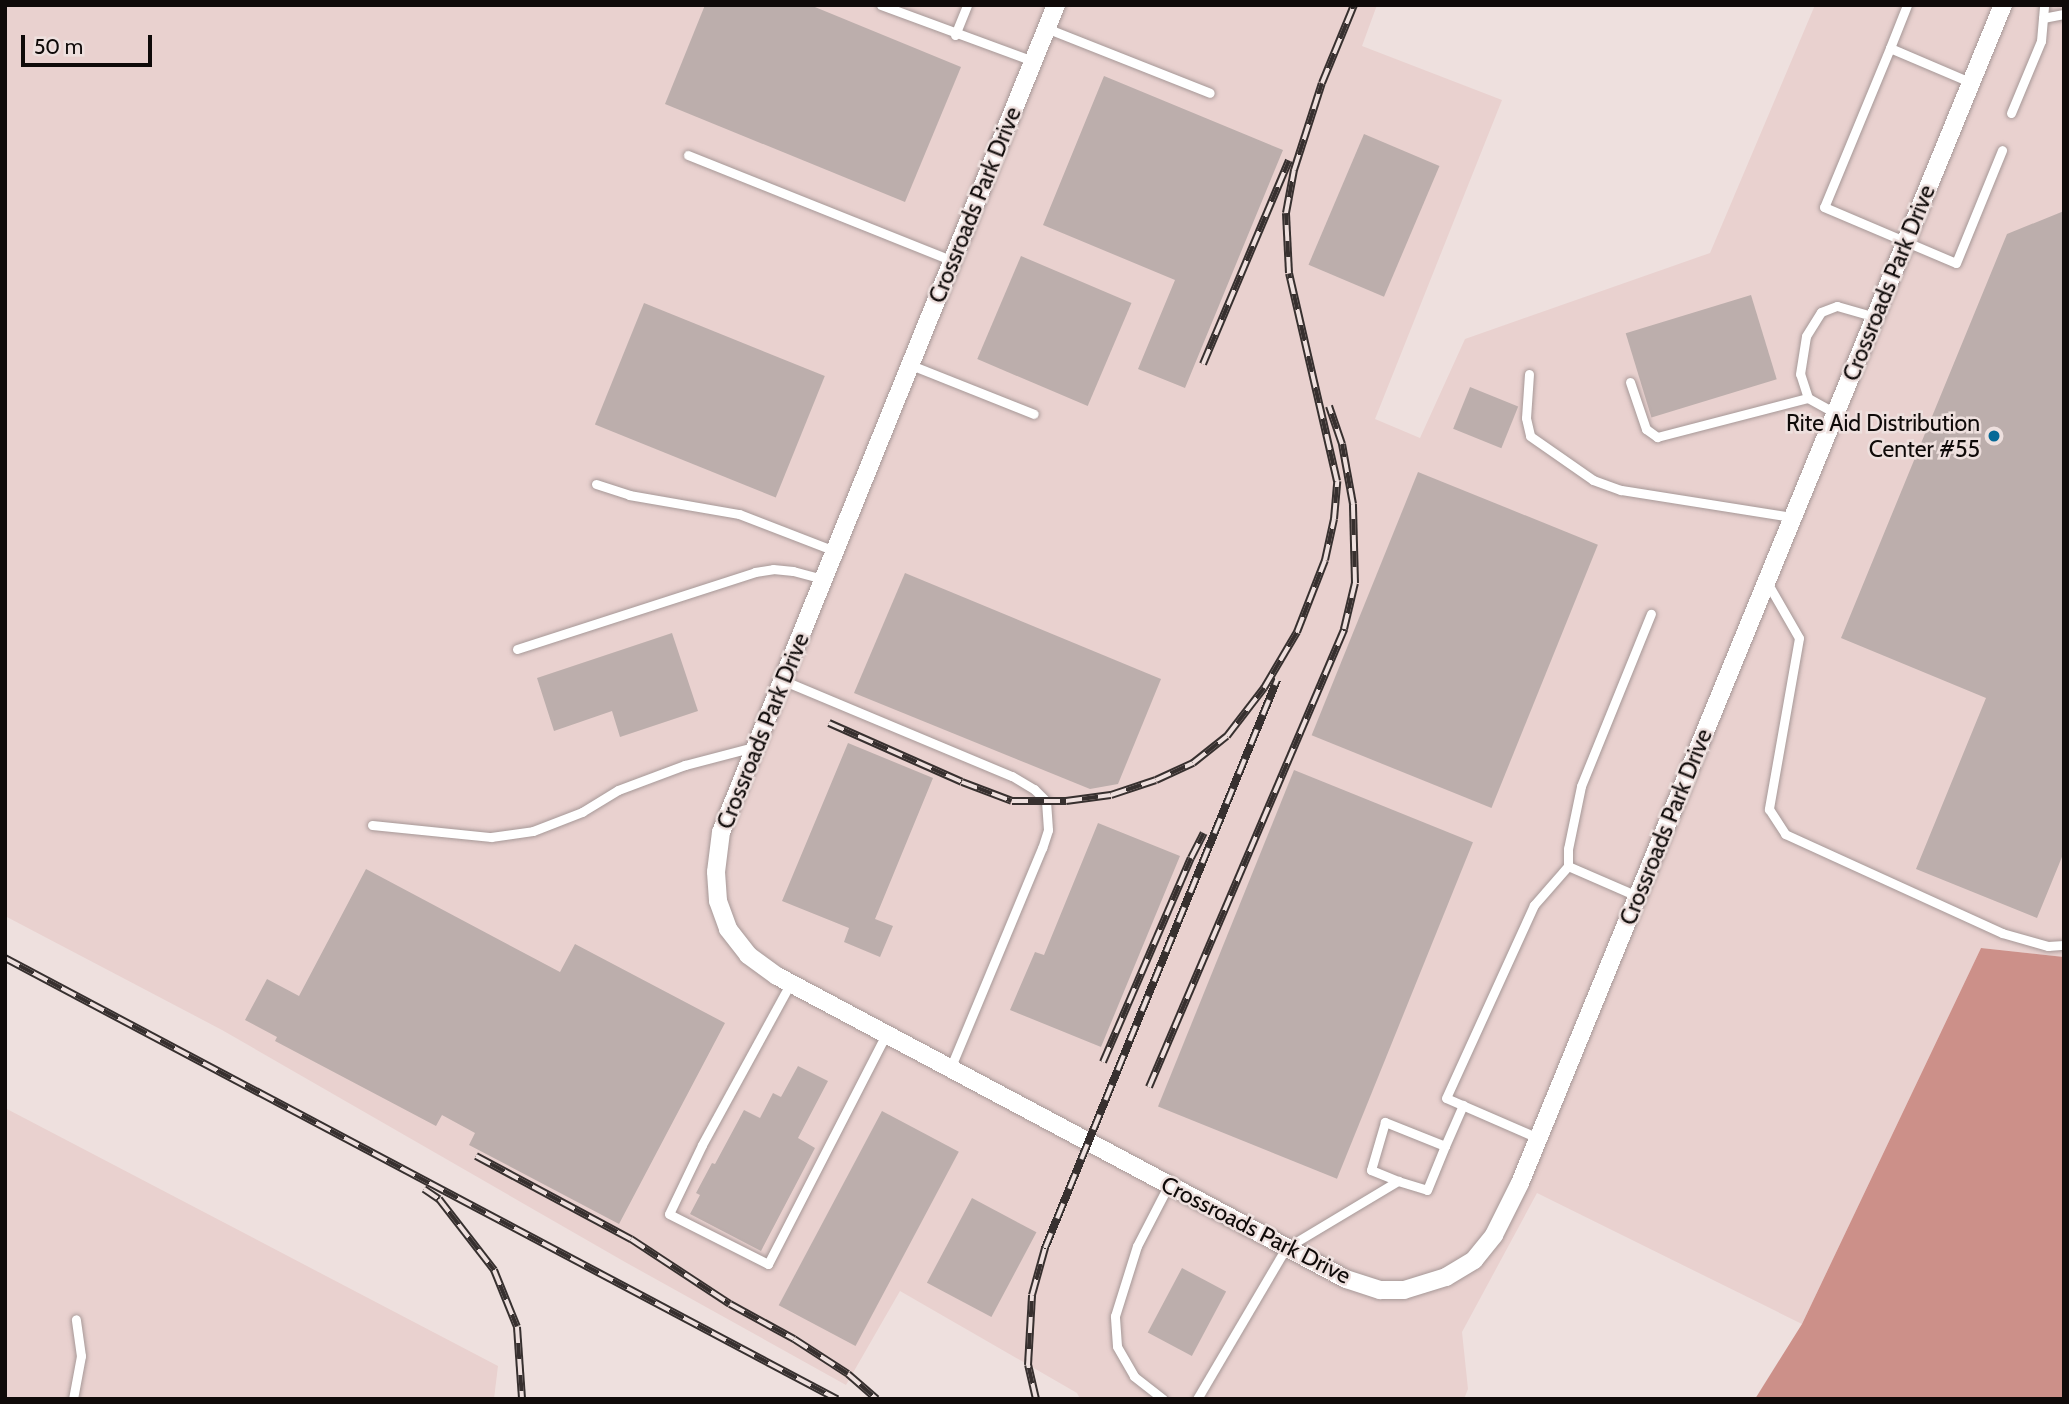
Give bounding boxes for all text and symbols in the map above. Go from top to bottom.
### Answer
scale bar [24,21,156,65]
text: 50 m [34,34,83,59]
street label: Crossroads Park Drive [923,103,1027,307]
street label: Crossroads Park Drive [1837,181,1941,385]
place label: Rite Aid Distribution Center #55 [1786,409,1980,463]
marker: Rite Aid Distribution Center #55 [1986,428,2002,444]
street label: Crossroads Park Drive [711,629,815,833]
street label: Crossroads Park Drive [1614,725,1718,929]
street label: Crossroads Park Drive [1157,1170,1355,1290]

